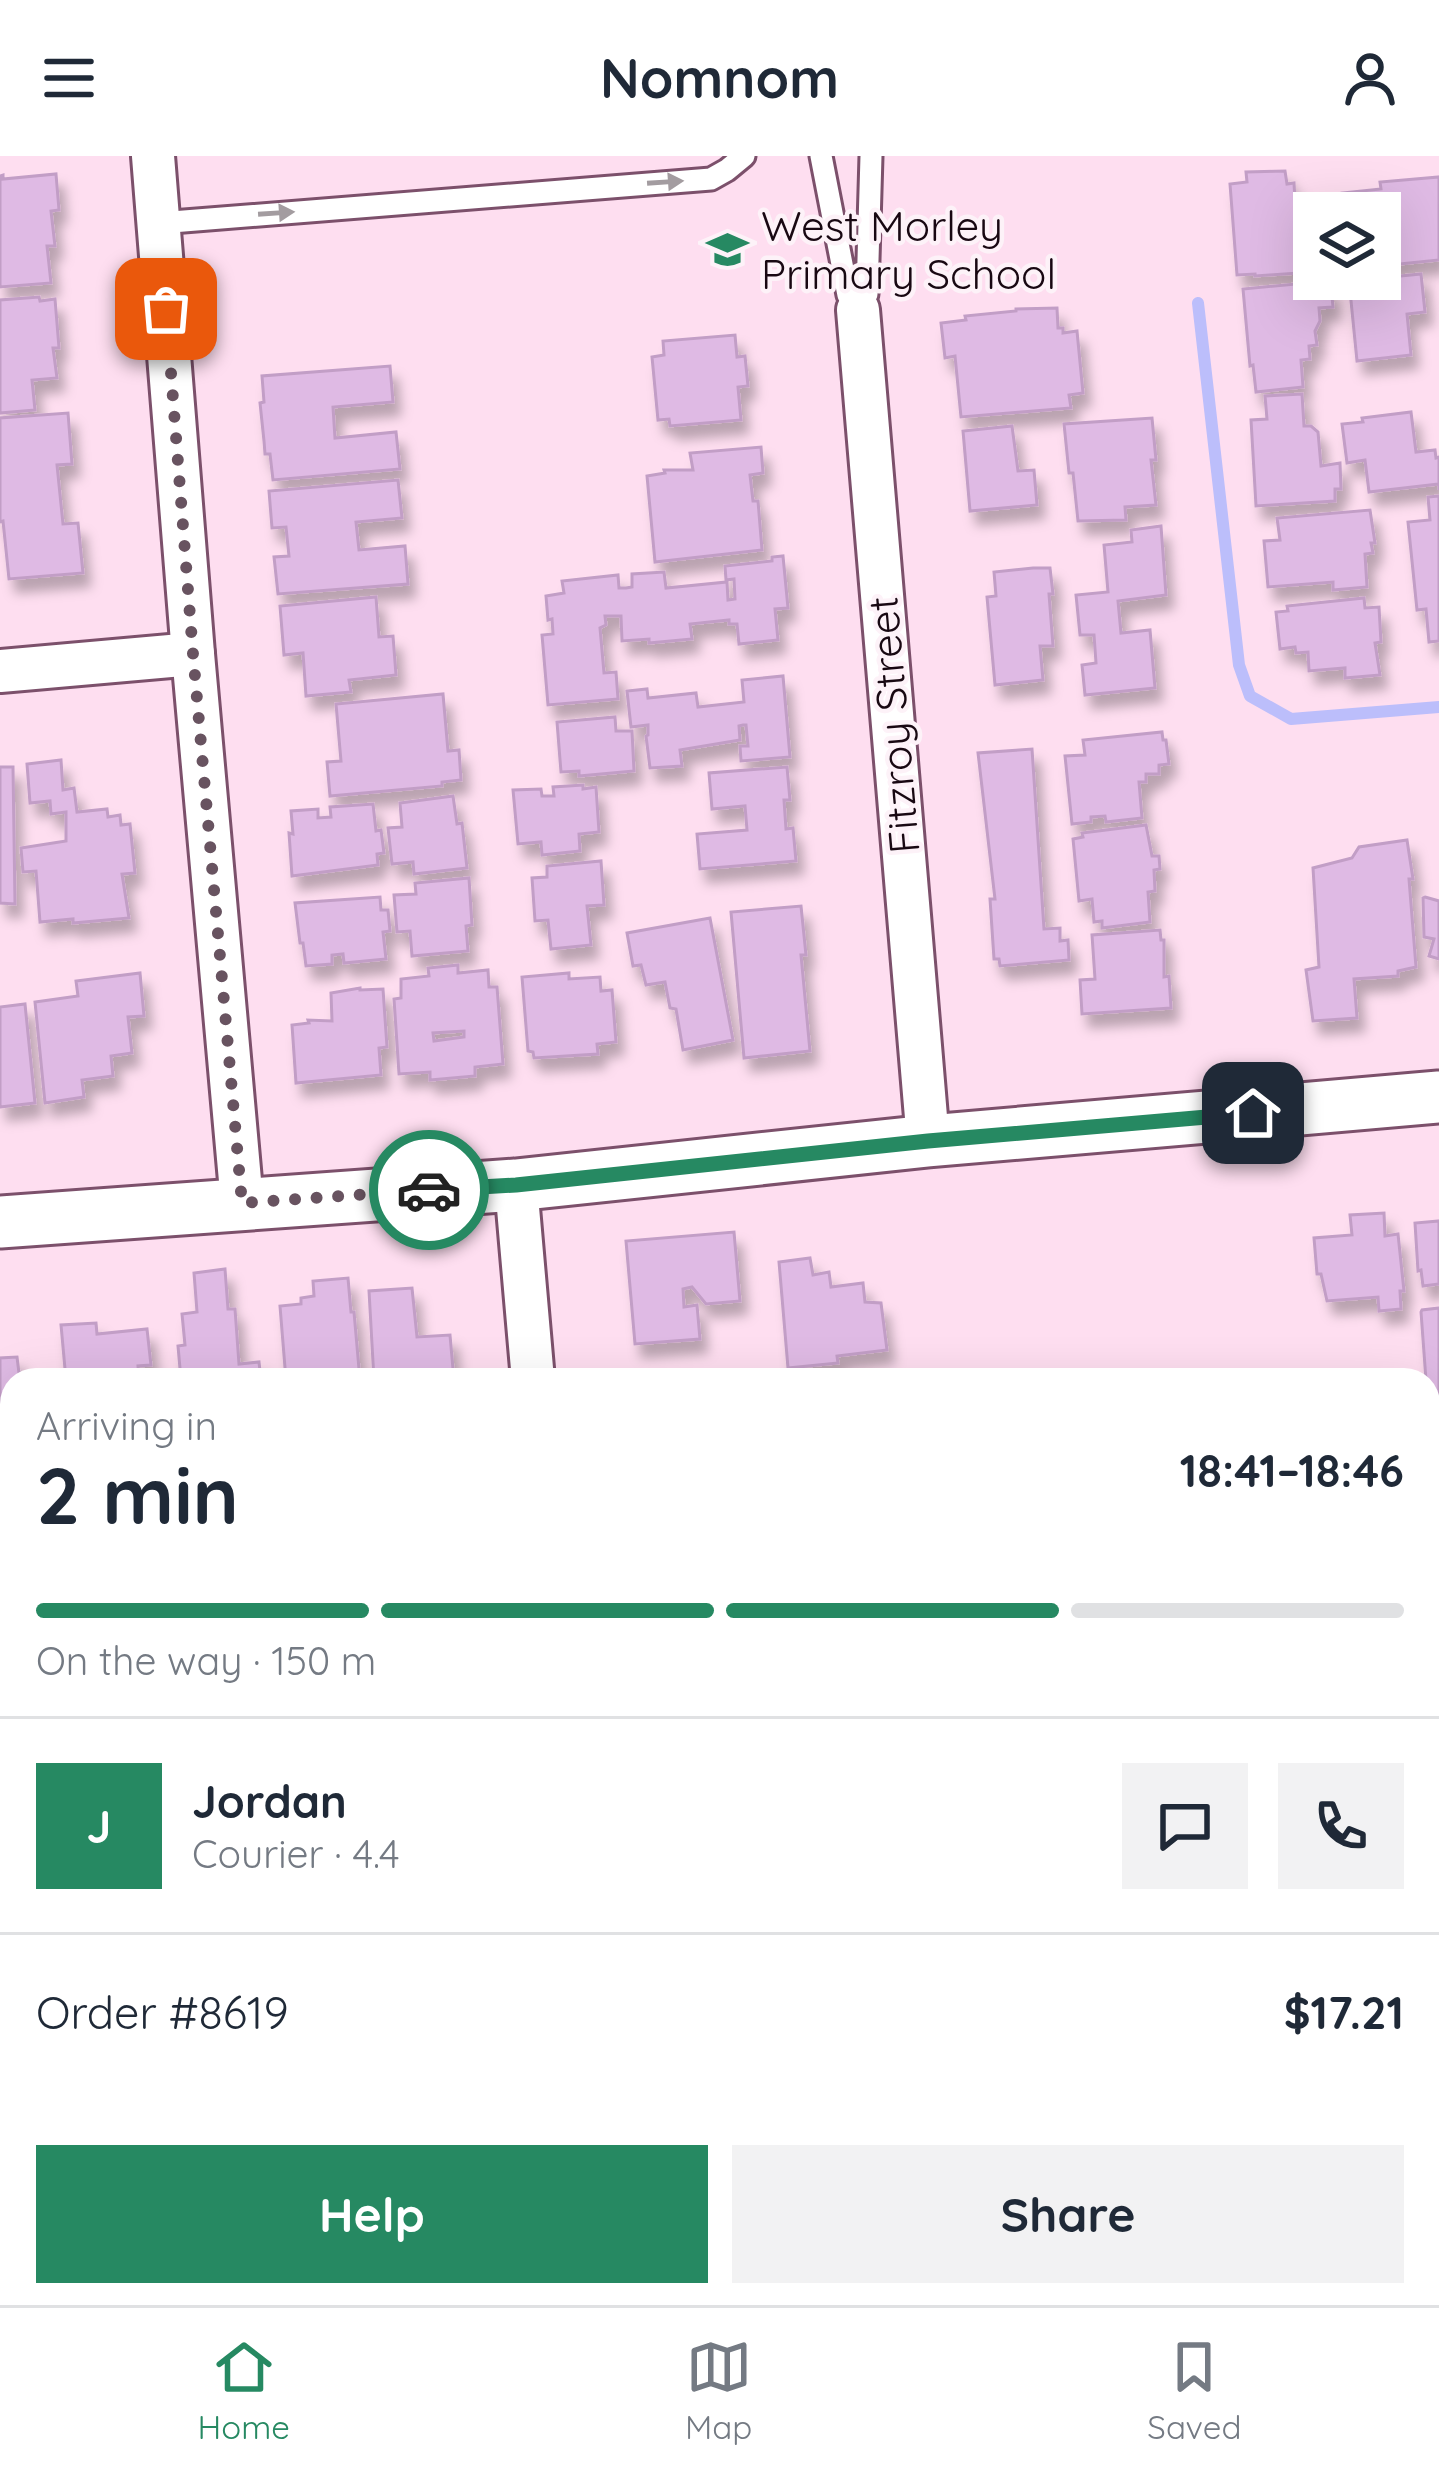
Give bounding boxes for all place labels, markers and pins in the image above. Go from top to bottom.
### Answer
place label: West Morley Primary School [761,199,1056,300]
school or university icon: West Morley Primary School [704,226,750,272]
pin [115,258,217,360]
pin [1202,1062,1304,1164]

